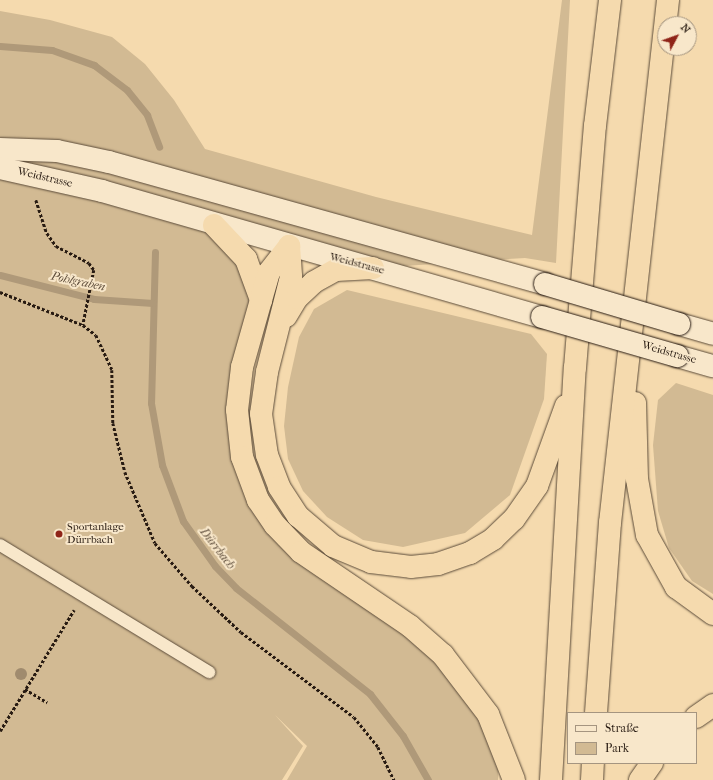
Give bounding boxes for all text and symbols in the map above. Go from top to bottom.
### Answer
north arrow [657,16,697,56]
text: N [678,21,693,36]
street label: Weidstrasse [16,165,74,191]
street label: Weidstrasse [328,250,386,278]
water label: Pohlgraben [50,269,106,295]
street label: Weidstrasse [640,339,698,367]
place label: Sportanlage Dürrbach [67,521,124,547]
water label: Dürrbach [196,525,238,573]
marker: Sportanlage Dürrbach [54,529,64,539]
legend [567,712,697,764]
text: Straße [605,721,639,735]
text: Park [605,741,629,755]

